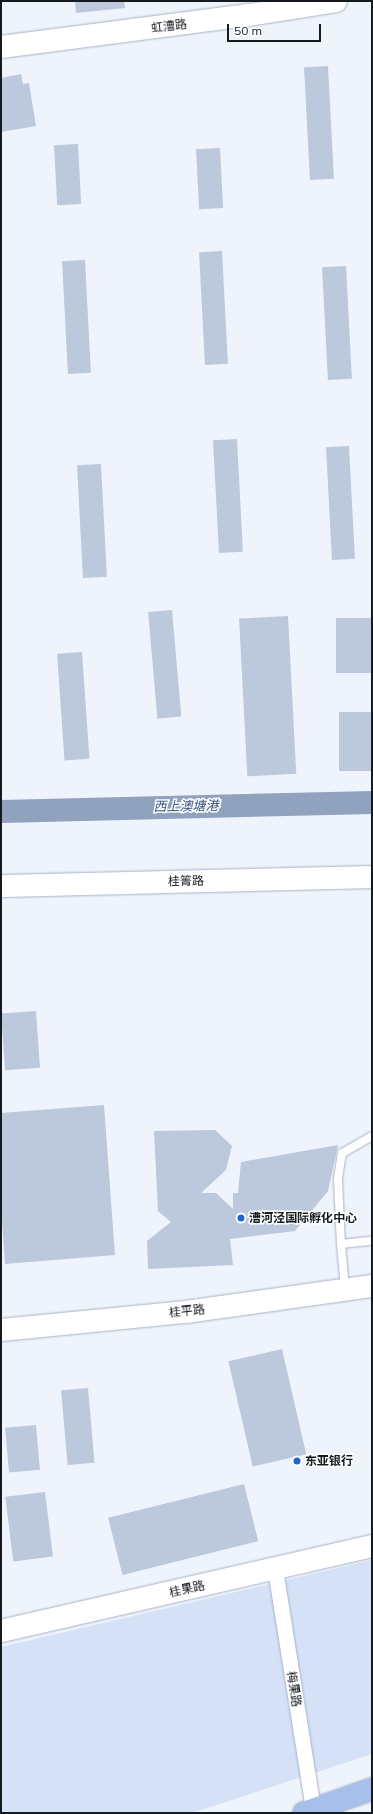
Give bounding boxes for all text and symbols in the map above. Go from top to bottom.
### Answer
scale bar [229,16,323,42]
street label: 虹漕路 [150,17,188,35]
text: 50 m [234,23,262,38]
water label: 西上澳塘港 [153,798,219,814]
street label: 桂箐路 [168,873,204,889]
place label: 漕河泾国际孵化中心 [249,1211,357,1225]
marker: 漕河泾国际孵化中心 [236,1213,246,1223]
street label: 桂平路 [168,1302,206,1320]
place label: 东亚银行 [305,1454,353,1468]
marker: 东亚银行 [292,1456,302,1466]
street label: 桂果路 [168,1578,206,1600]
street label: 梅果路 [284,1670,304,1708]

